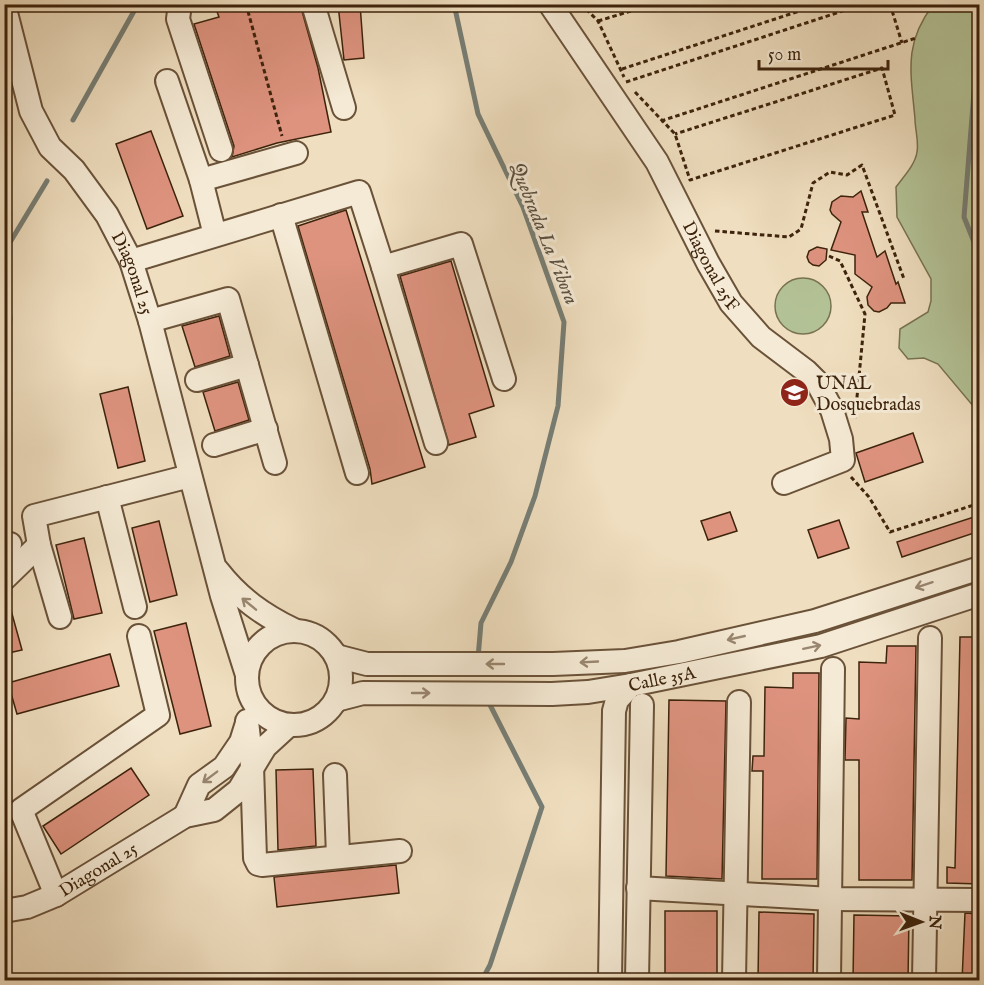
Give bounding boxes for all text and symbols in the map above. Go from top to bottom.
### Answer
scale bar [759,33,888,71]
text: 50 m [768,44,801,67]
water label: Quebrada La Vibora [503,159,584,309]
street label: Diagonal 25F [676,218,744,318]
street label: Diagonal 25 [105,228,158,319]
place label: UNAL Dosquebradas [816,373,921,417]
school or university icon: UNAL Dosquebradas [779,377,811,409]
one-way arrow [915,581,934,592]
one-way arrow [241,597,257,610]
one-way arrow [727,633,746,645]
one-way arrow [802,641,821,653]
one-way arrow [579,657,599,668]
one-way arrow [485,658,505,670]
street label: Calle 35A [626,662,699,698]
one-way arrow [411,687,431,699]
one-way arrow [202,771,218,783]
street label: Diagonal 25 [55,838,143,903]
north arrow [891,892,951,952]
text: N [924,914,944,929]

